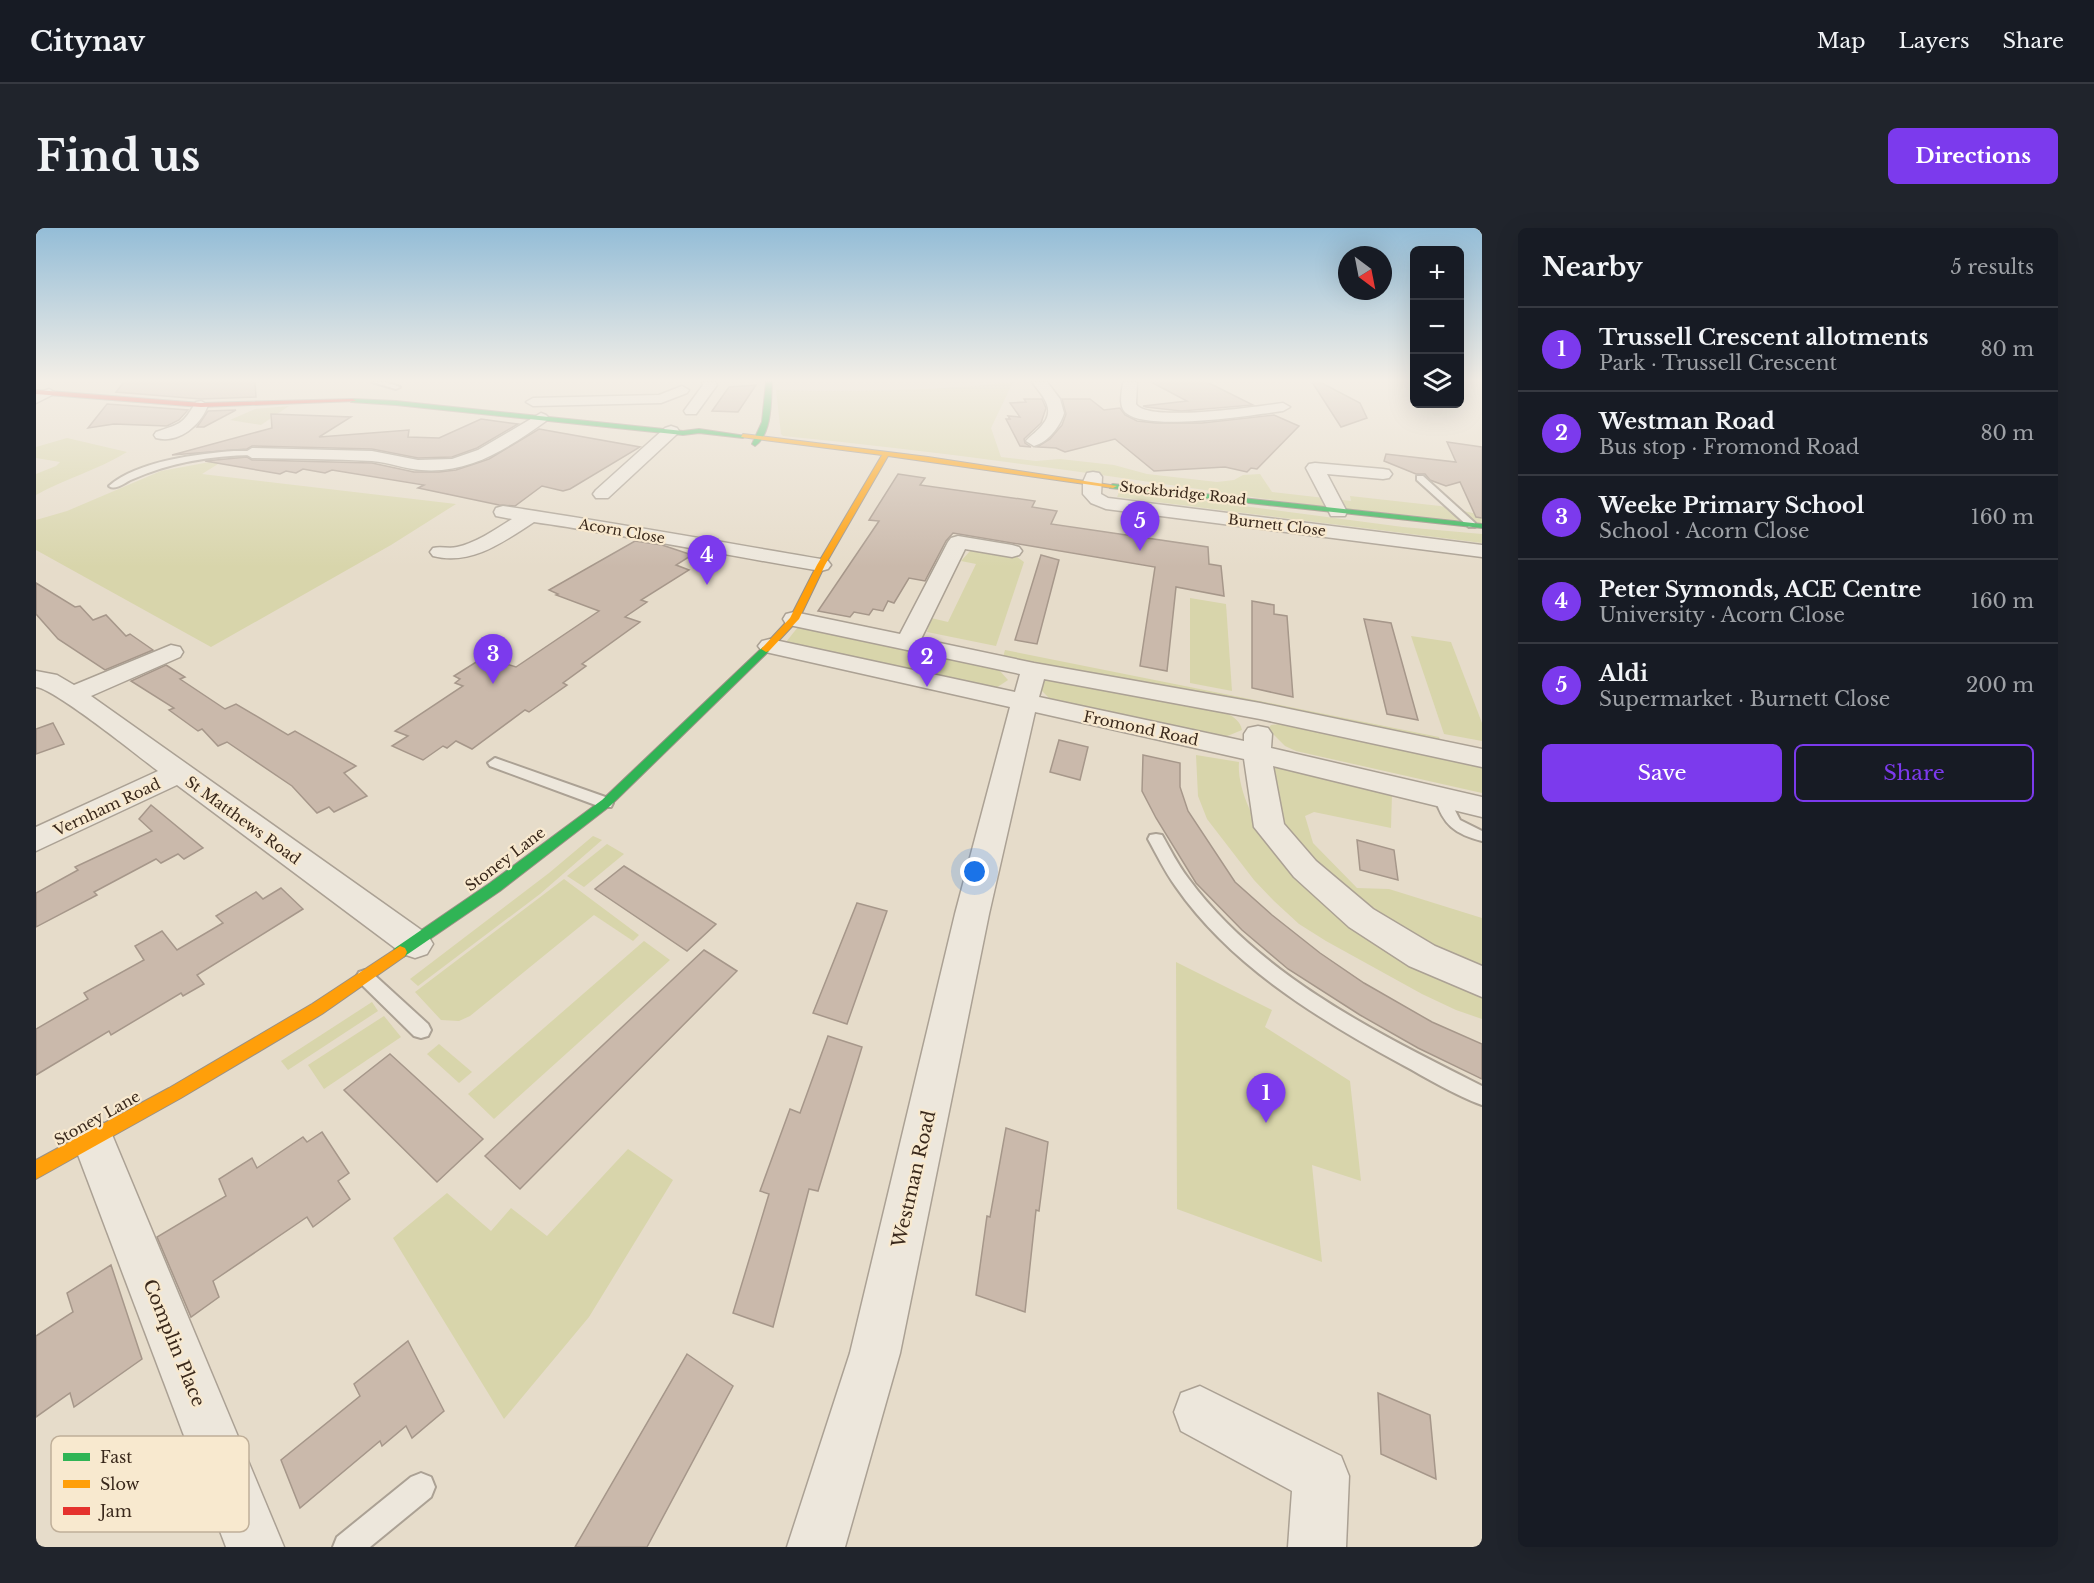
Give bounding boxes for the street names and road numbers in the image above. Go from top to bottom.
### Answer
street label: Stockbridge Road [1119,477,1248,509]
street label: Burnett Close [1227,510,1327,540]
street label: Acorn Close [577,514,666,547]
street label: Fromond Road [1082,707,1200,749]
street label: St Matthews Road [182,772,304,868]
street label: Vernham Road [50,774,163,840]
street label: Stoney Lane [461,823,549,895]
street label: Stoney Lane [51,1087,143,1149]
street label: Westman Road [887,1108,940,1251]
street label: Complin Place [138,1276,210,1410]

